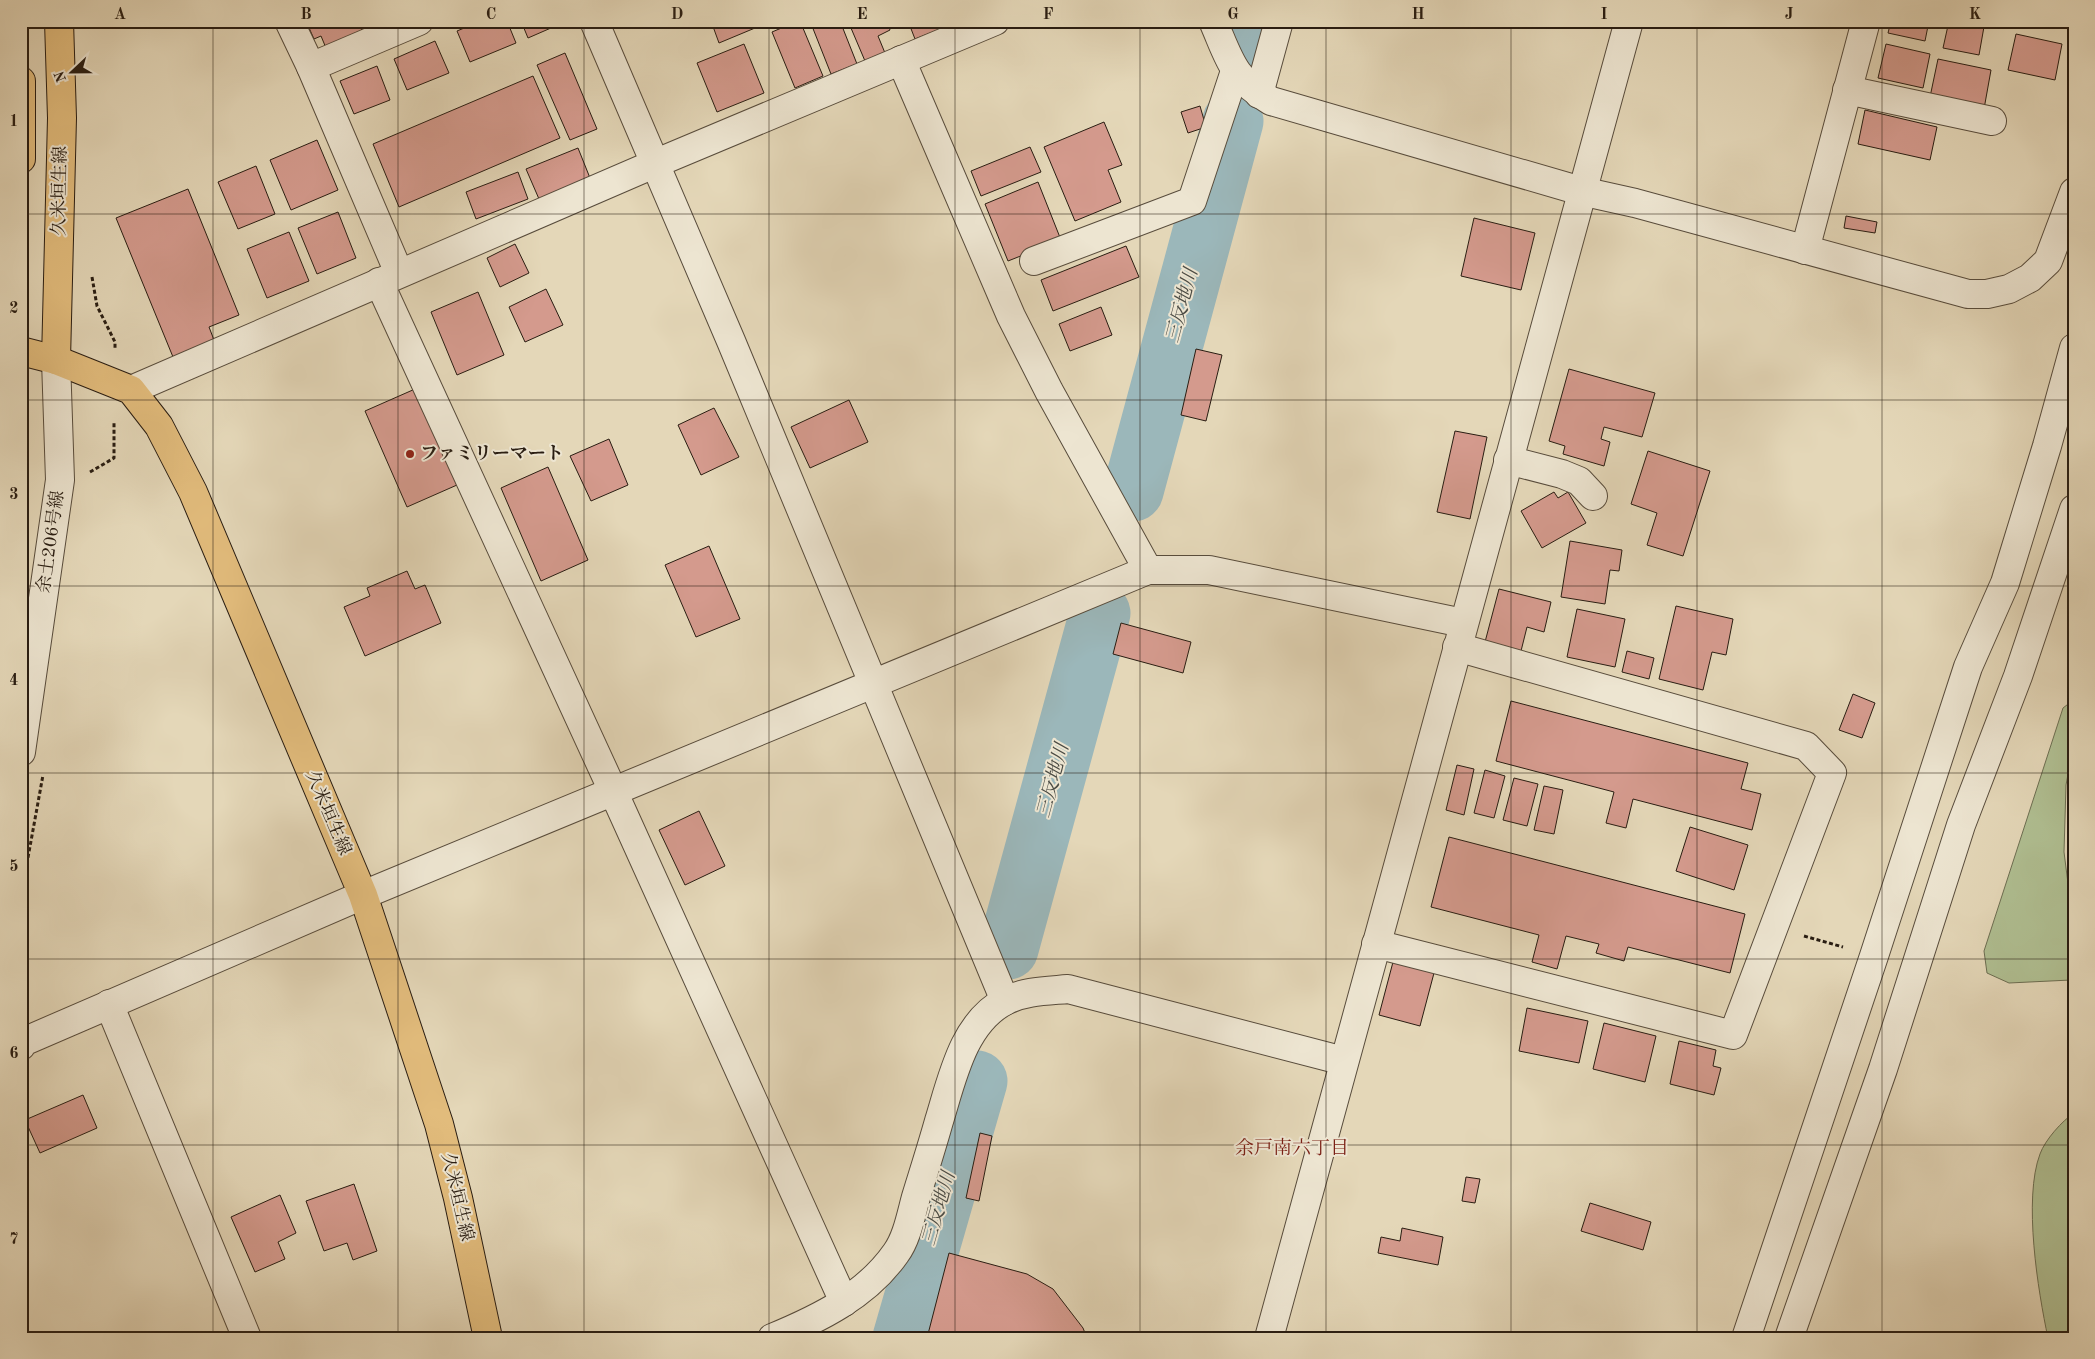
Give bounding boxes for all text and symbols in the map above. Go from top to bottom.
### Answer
text: A [114,7,126,23]
text: B [300,7,312,23]
text: C [486,7,496,23]
text: D [671,7,683,23]
text: E [856,7,868,23]
text: F [1043,7,1054,23]
text: G [1227,7,1239,23]
text: H [1411,7,1425,23]
text: I [1600,7,1608,23]
text: J [1785,7,1794,23]
text: K [1969,7,1981,23]
north arrow [48,48,98,98]
text: N [52,69,69,84]
text: 1 [9,114,19,130]
street label: 久米垣生線 [48,146,70,236]
water label: 三反地川 [1162,264,1203,345]
text: 2 [9,301,19,317]
place label: ファミリーマート [420,444,564,463]
marker: ファミリーマート [404,448,416,460]
text: 3 [9,487,19,503]
street label: 余土206号線 [33,489,67,594]
text: 4 [9,673,19,689]
water label: 三反地川 [1033,739,1074,820]
street label: 久米垣生線 [302,767,356,858]
text: 5 [9,859,19,875]
text: 6 [9,1046,19,1062]
district label: 余戸南六丁目 [1235,1137,1349,1159]
street label: 久米垣生線 [438,1151,478,1243]
water label: 三反地川 [918,1167,960,1248]
text: 7 [9,1232,19,1248]

